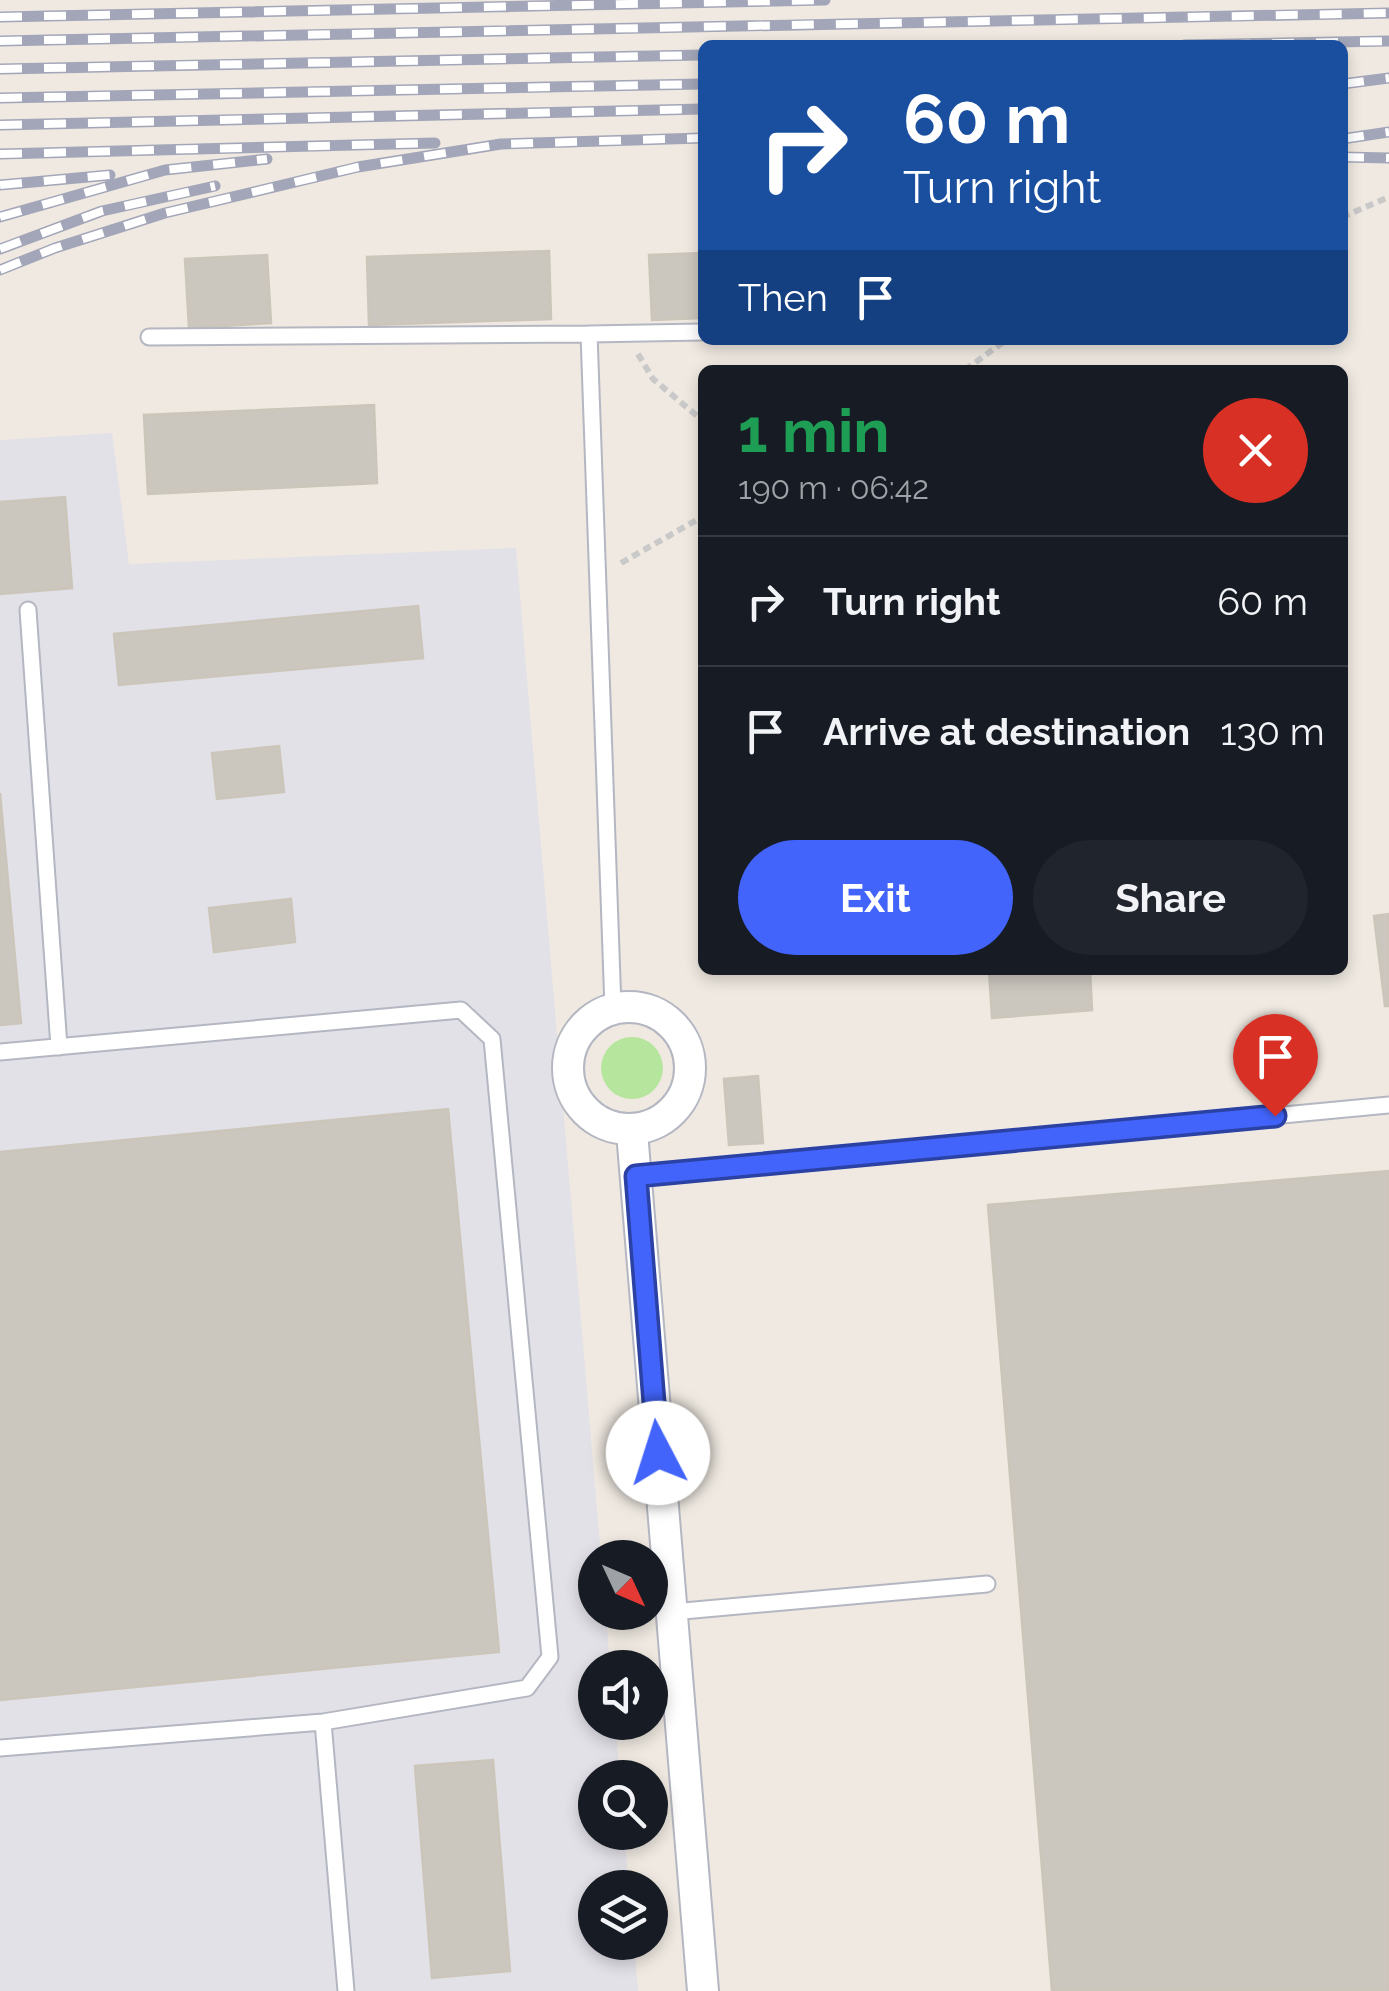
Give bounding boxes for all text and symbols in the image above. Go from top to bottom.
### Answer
text: 60 m [903,77,1070,159]
icon: right [738,80,868,210]
text: Turn right [903,161,1101,214]
icon: arrive [848,270,903,325]
text: Then [738,275,828,320]
text: 1 min [738,396,889,466]
button: close [1203,398,1308,503]
text: 190 m · 06:42 [738,469,929,506]
icon: right [738,574,793,629]
text: Turn right [823,579,1000,624]
text: 60 m [1217,579,1308,624]
icon: arrive [738,704,793,759]
text: Arrive at destination [823,709,1190,754]
text: 130 m [1220,709,1325,754]
button: Exit [738,840,1013,955]
button: Share [1033,840,1308,955]
pin [1233,1014,1318,1117]
icon: arrive [1248,1029,1303,1084]
position arrow [606,1401,710,1505]
north arrow [578,1540,668,1630]
map controls [578,1540,668,1960]
button: sound [578,1650,668,1740]
button: search [578,1760,668,1850]
button: layers [578,1870,668,1960]

